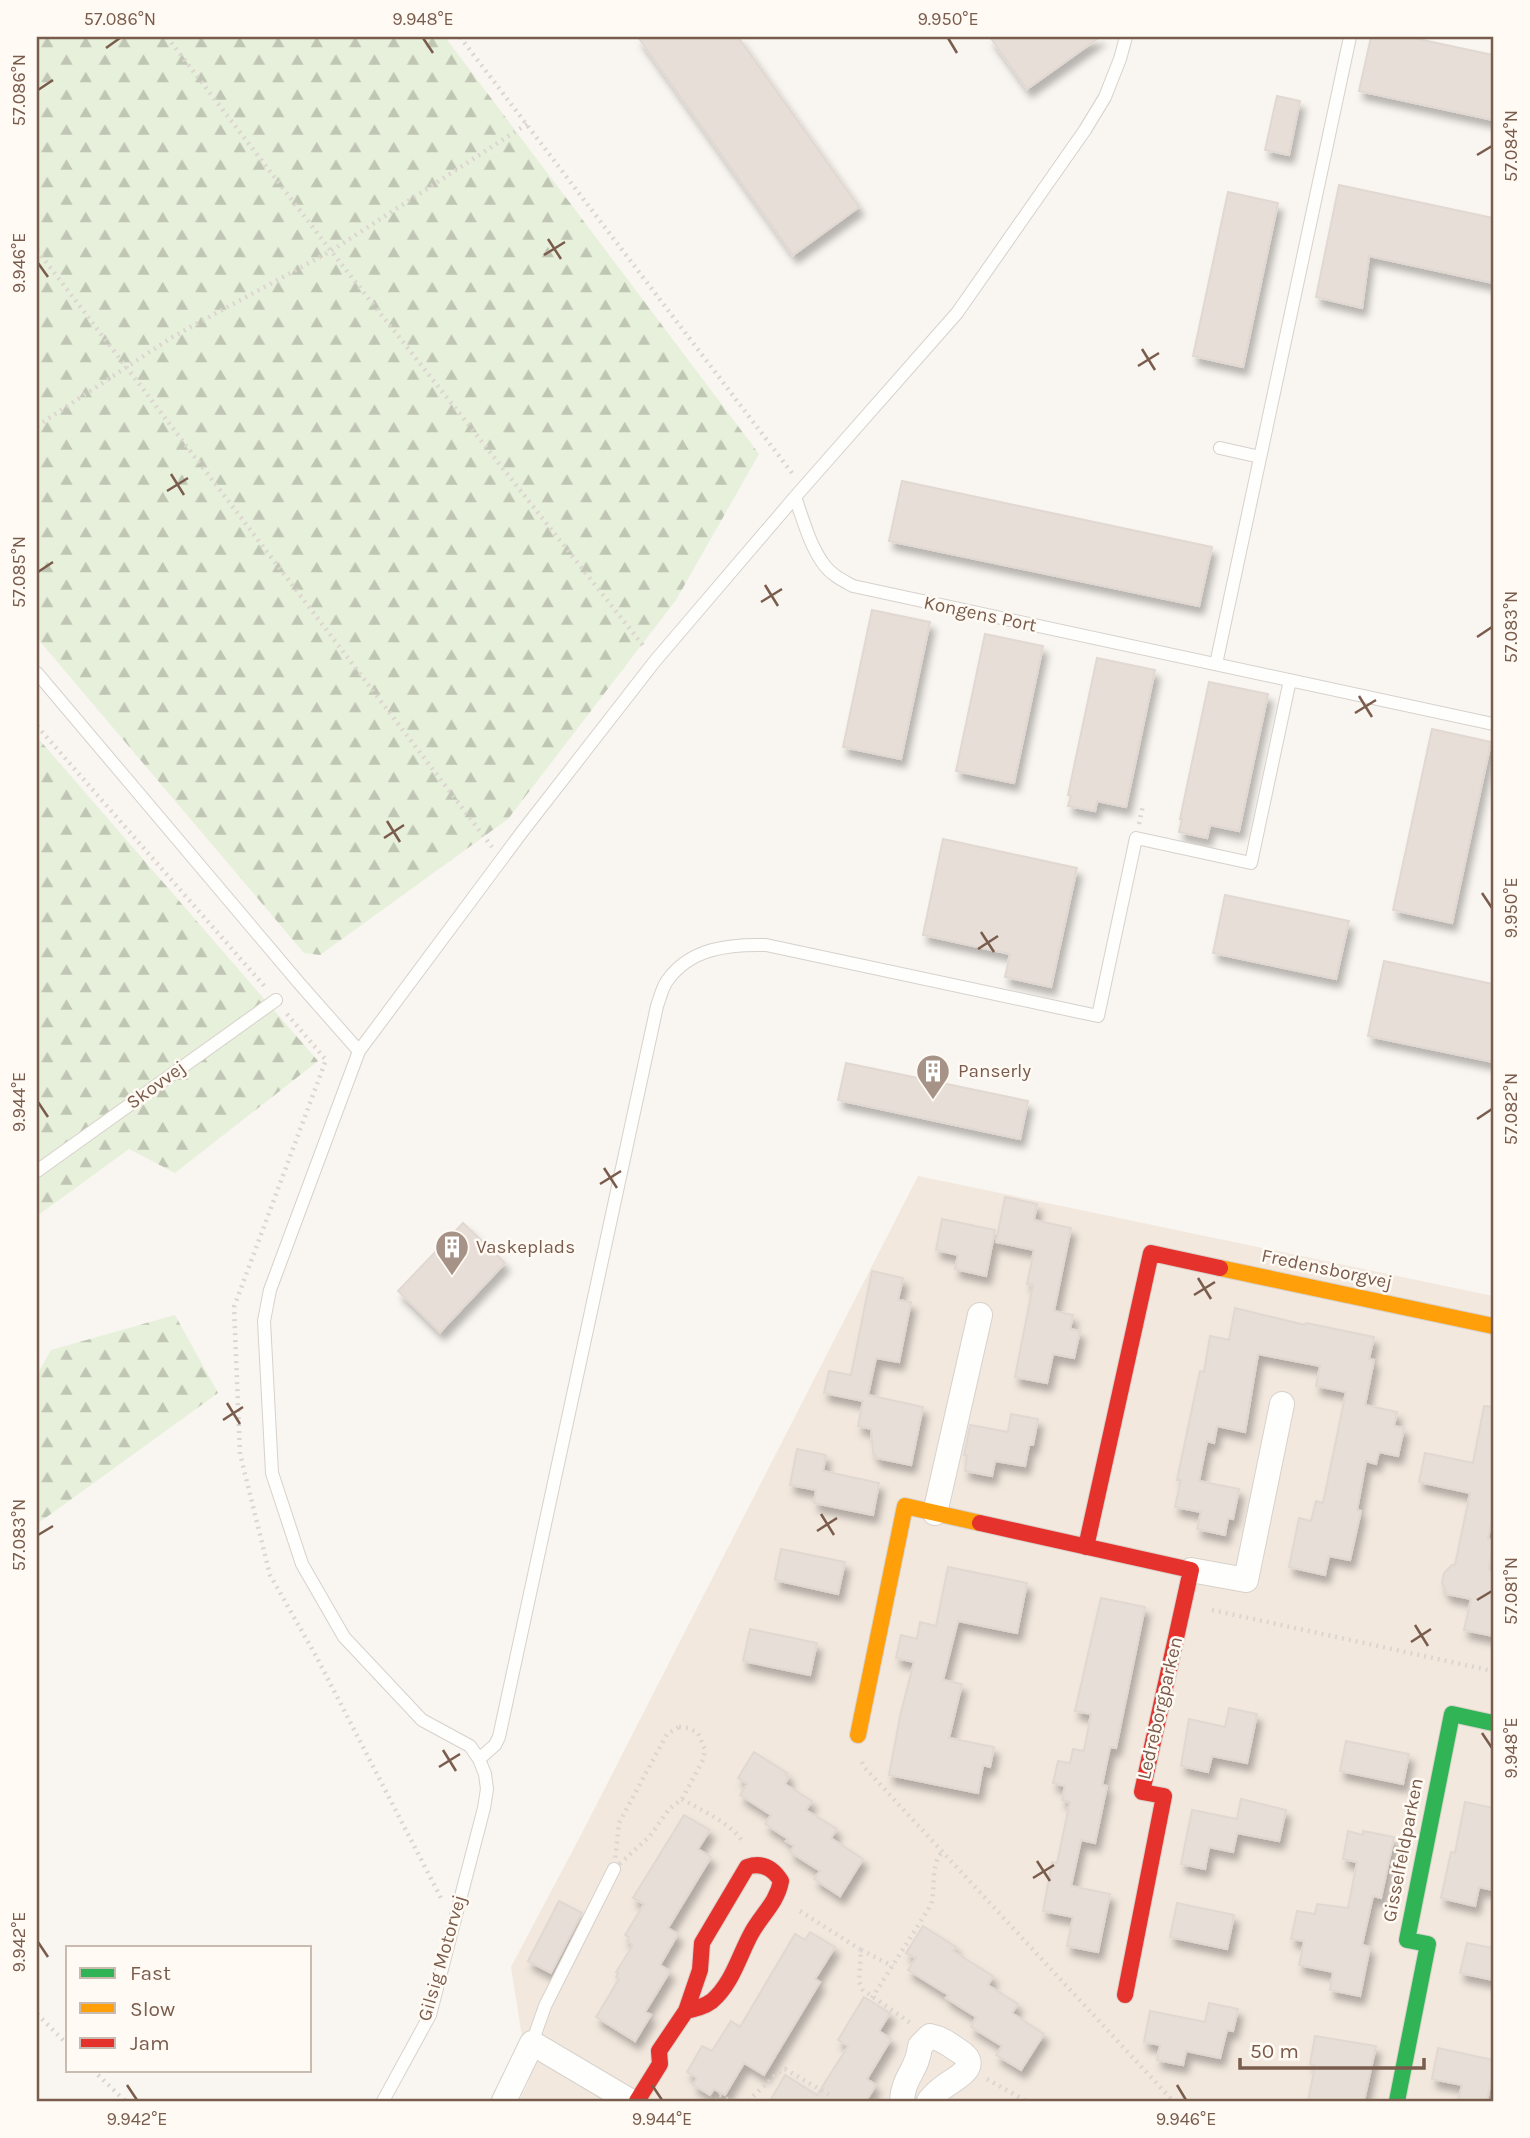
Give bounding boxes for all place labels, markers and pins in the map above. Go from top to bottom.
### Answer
building icon: Panserly [914,1052,952,1101]
place label: Panserly [958,1060,1031,1082]
building icon: Vaskeplads [433,1228,471,1277]
place label: Vaskeplads [476,1236,575,1258]

